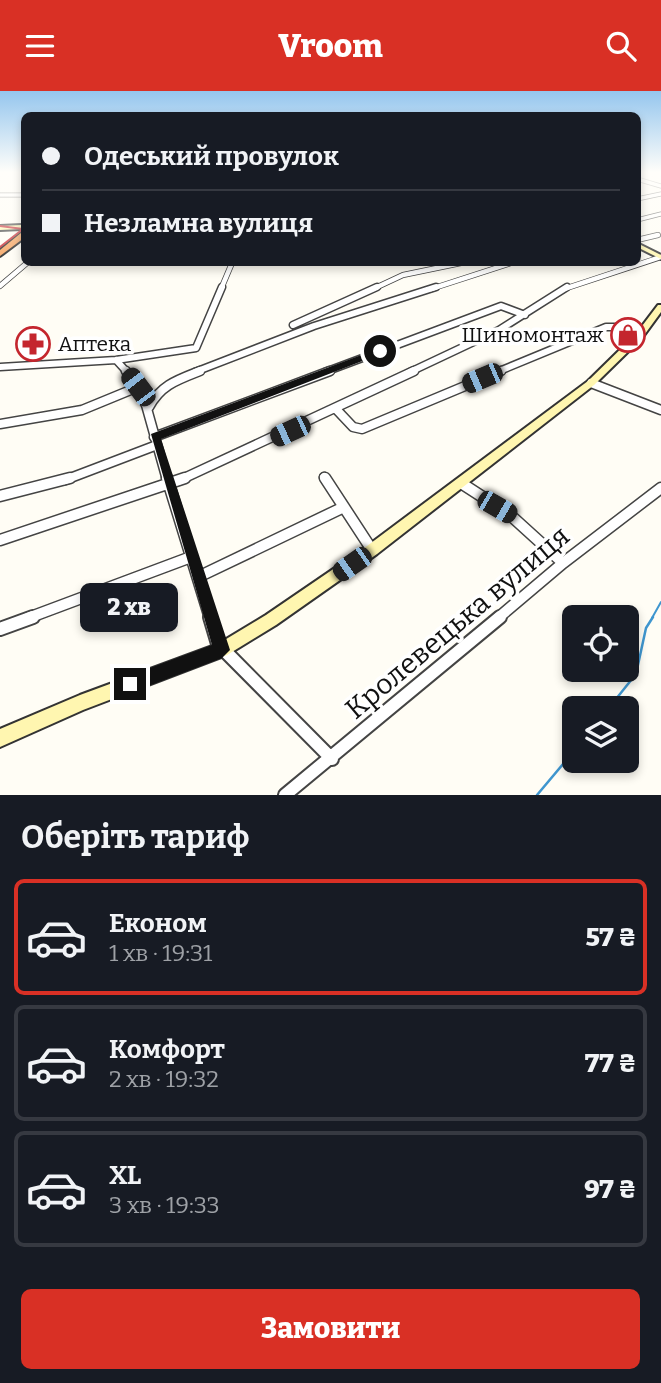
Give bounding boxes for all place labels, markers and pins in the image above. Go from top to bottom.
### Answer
shop icon: Шиномонтаж [609,316,647,354]
place label: Шиномонтаж [462,322,604,348]
pharmacy icon: Аптека [14,325,52,363]
place label: Аптека [58,331,132,357]

